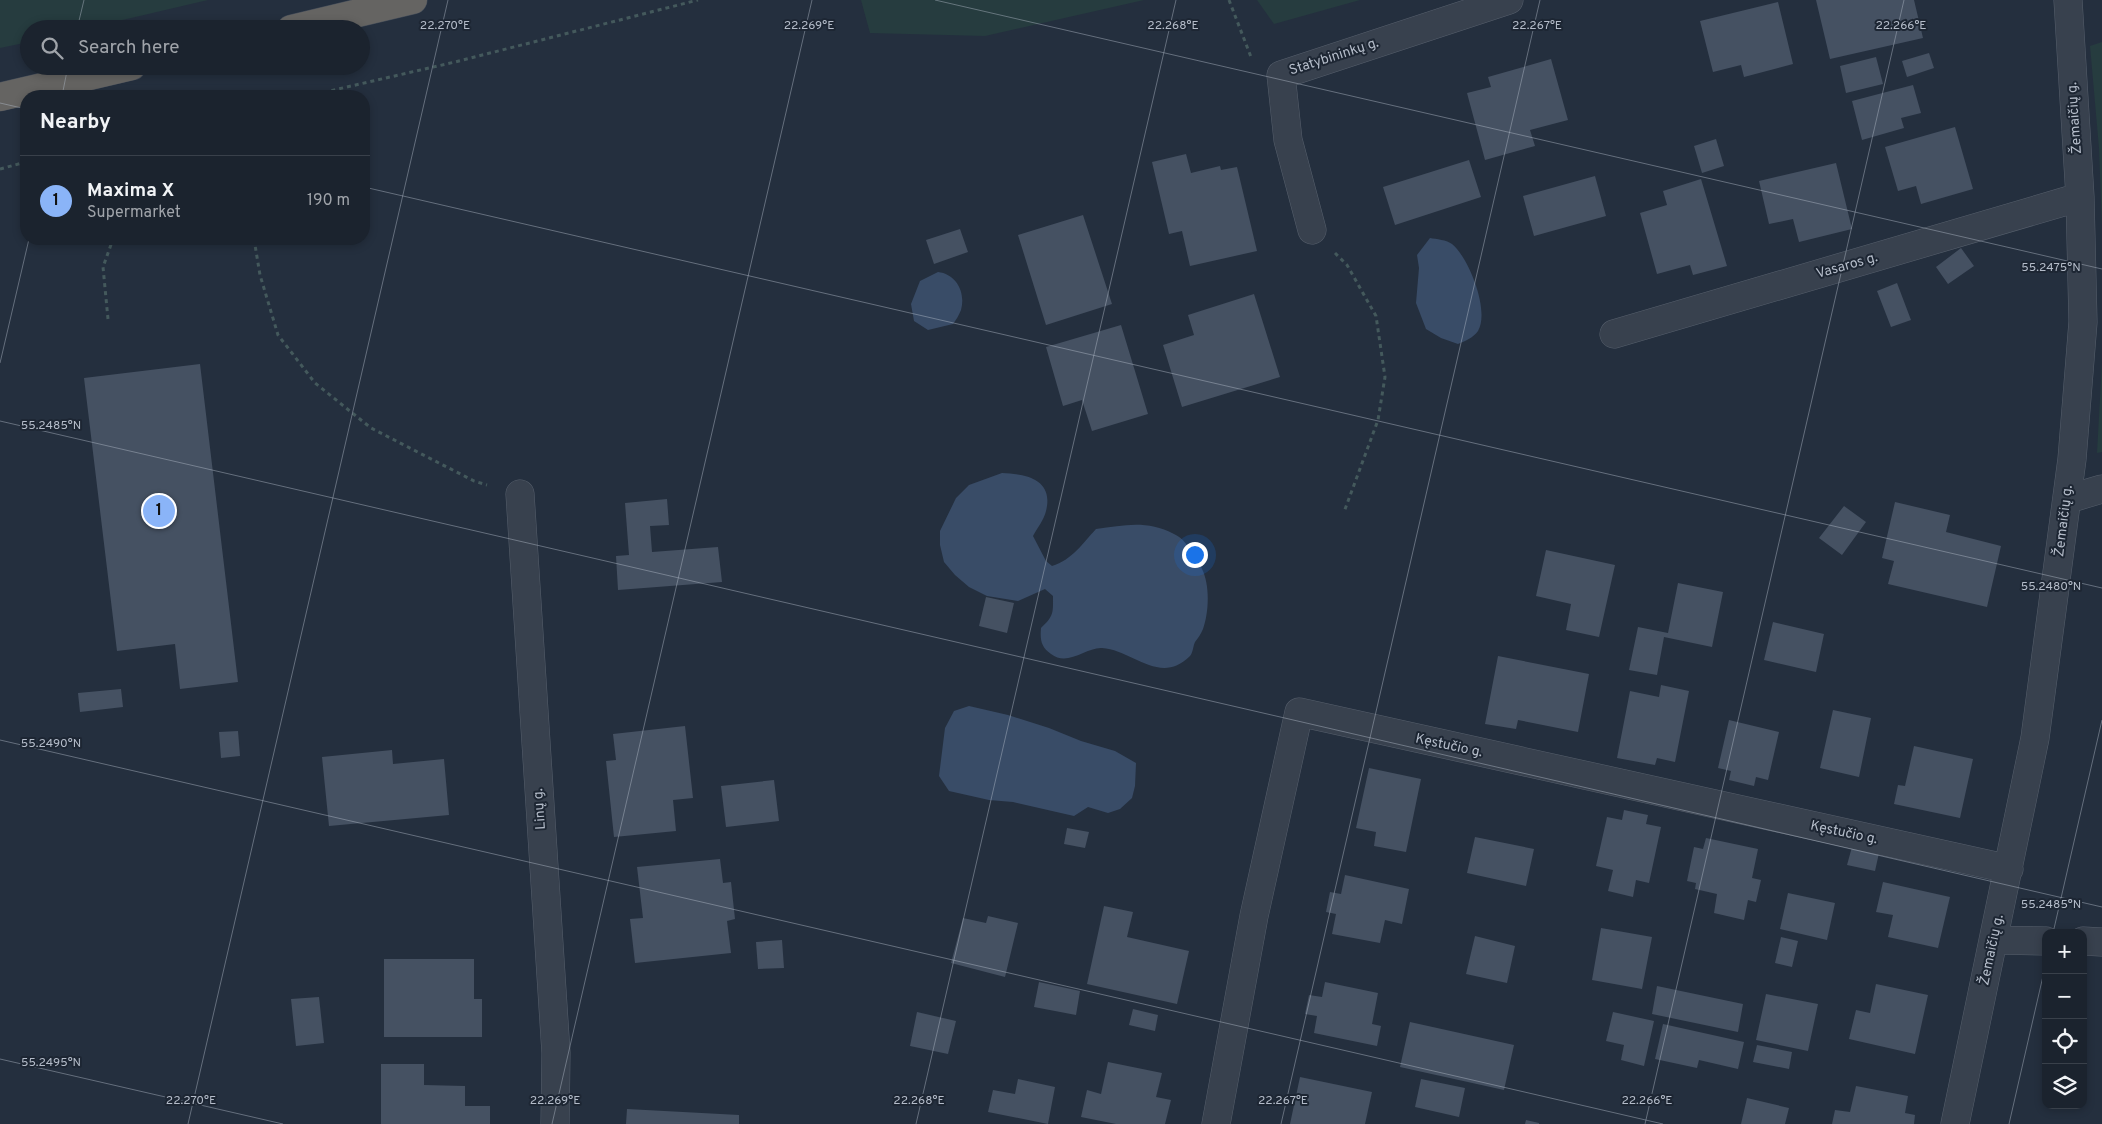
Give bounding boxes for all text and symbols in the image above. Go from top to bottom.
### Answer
text: 22.270°E [420,18,470,34]
text: 22.269°E [784,18,834,34]
text: 22.268°E [1147,18,1199,34]
text: 22.267°E [1512,18,1562,34]
text: 22.266°E [1875,18,1927,34]
search box [20,20,370,75]
icon: search [38,34,66,62]
street label: Statybininkų g. [1287,35,1381,79]
text: Search here [78,36,180,60]
street label: Žemaičių g. [2063,81,2086,155]
text: Nearby [40,109,111,136]
text: Maxima X [87,179,174,203]
text: 1 [53,191,59,211]
text: 190 m [307,191,350,211]
text: Supermarket [87,203,181,223]
street label: Vasaros g. [1814,249,1880,283]
text: 55.2475°N [2021,260,2081,276]
text: 55.2485°N [21,418,81,434]
street label: Žemaičių g. [2050,484,2077,558]
pin: 1 [143,492,175,530]
your location [1182,542,1208,568]
text: 55.2480°N [2021,579,2081,595]
street label: Kęstučio g. [1414,731,1484,761]
text: 55.2490°N [21,736,81,752]
street label: Linų g. [530,788,550,830]
street label: Kęstučio g. [1809,818,1879,848]
text: 55.2485°N [2021,897,2081,913]
street label: Žemaičių g. [1975,913,2008,987]
map controls [2042,929,2087,1109]
button: + [2042,929,2087,974]
button: − [2042,974,2087,1019]
button: locate [2042,1019,2087,1064]
text: 55.2495°N [21,1055,81,1071]
button: layers [2042,1064,2087,1109]
text: 22.270°E [166,1093,216,1109]
text: 22.269°E [530,1093,580,1109]
text: 22.268°E [893,1093,945,1109]
text: 22.267°E [1258,1093,1308,1109]
text: 22.266°E [1621,1093,1673,1109]

